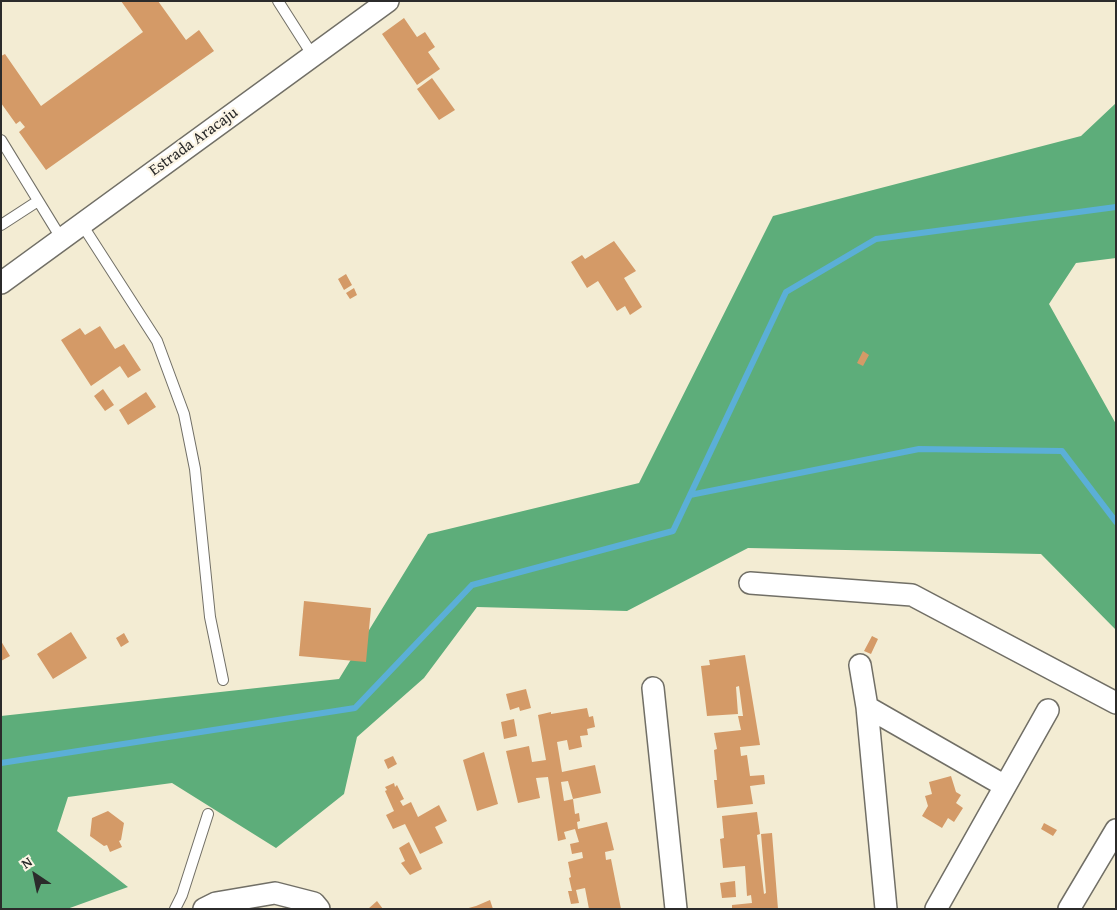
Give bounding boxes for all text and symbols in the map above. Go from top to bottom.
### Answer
street label: Estrada Aracaju [146,103,242,181]
north arrow [10,850,60,900]
text: N [17,852,36,873]

